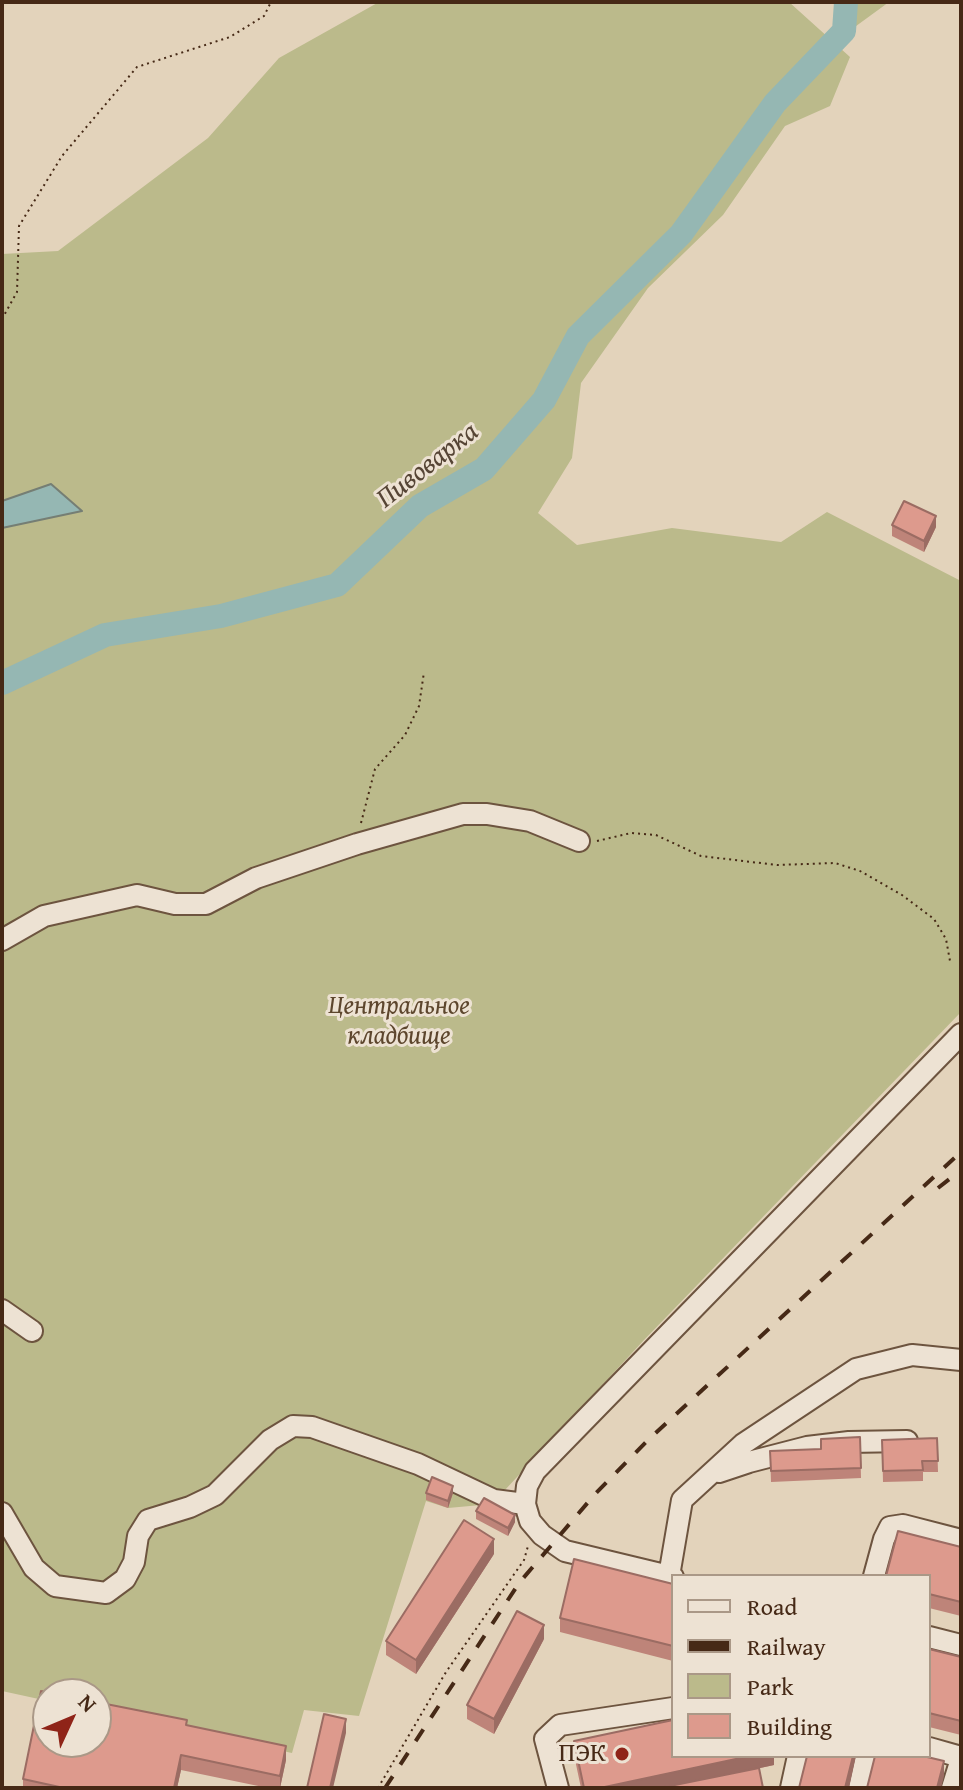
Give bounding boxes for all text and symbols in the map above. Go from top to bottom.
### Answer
water label: Пивоварка [370,416,486,516]
park label: Центральное кладбище [328,990,470,1052]
legend [671,1574,931,1758]
text: Road [747,1589,797,1624]
text: Railway [747,1629,826,1664]
text: Park [747,1669,793,1704]
north arrow [32,1678,112,1758]
text: N [71,1686,104,1719]
text: Building [747,1709,832,1744]
place label: ПЭК [558,1738,606,1770]
marker: ПЭК [613,1745,631,1763]

